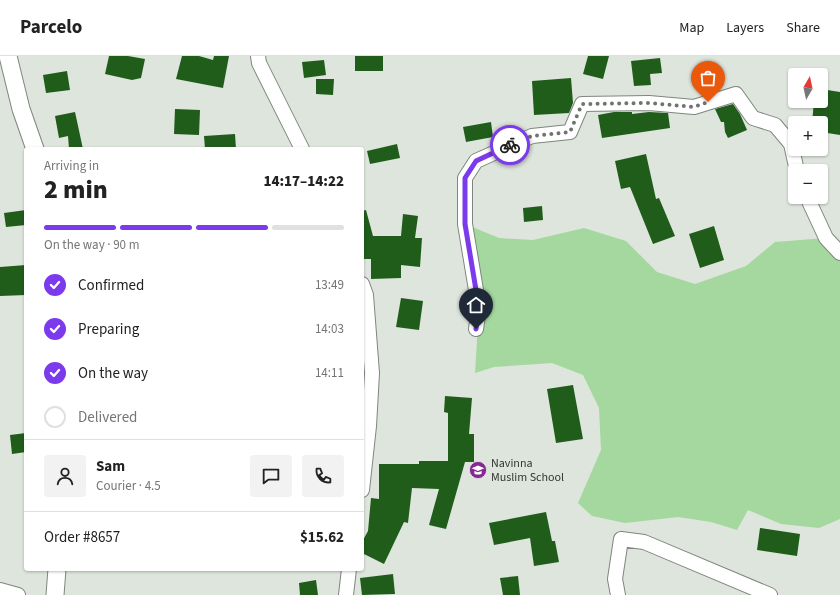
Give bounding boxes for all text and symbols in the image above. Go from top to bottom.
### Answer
text: Parcelo [20,14,82,41]
text: Map [679,18,704,38]
text: Layers [726,18,764,38]
text: Share [786,18,820,38]
pin [691,61,725,102]
icon: bag [697,67,719,89]
north arrow [788,68,828,108]
map controls [788,68,828,204]
button: + [788,116,828,156]
courier [490,125,530,165]
icon: bike [499,134,521,156]
text: Arriving in [44,157,99,175]
button: − [788,164,828,204]
text: 2 min [44,171,108,208]
text: 14:17–14:22 [263,171,344,192]
text: On the way · 90 m [44,236,139,254]
icon: check [44,274,66,296]
text: Confirmed [78,275,144,296]
text: 13:49 [315,276,344,294]
pin [459,288,493,329]
icon: home [465,294,487,316]
icon: check [44,318,66,340]
text: Preparing [78,319,139,340]
text: 14:03 [315,320,344,338]
icon: check [44,362,66,384]
text: On the way [78,363,148,384]
text: 14:11 [315,364,344,382]
text: Delivered [78,407,137,428]
button: person [44,455,86,497]
button: chat [250,455,292,497]
button: phone [302,455,344,497]
place label: Navinna Muslim School [491,455,564,486]
text: Sam [96,456,125,477]
school or university icon: Navinna Muslim School [468,460,488,480]
text: Courier · 4.5 [96,477,161,495]
text: Order #8657 [44,527,120,548]
text: $15.62 [300,527,344,548]

